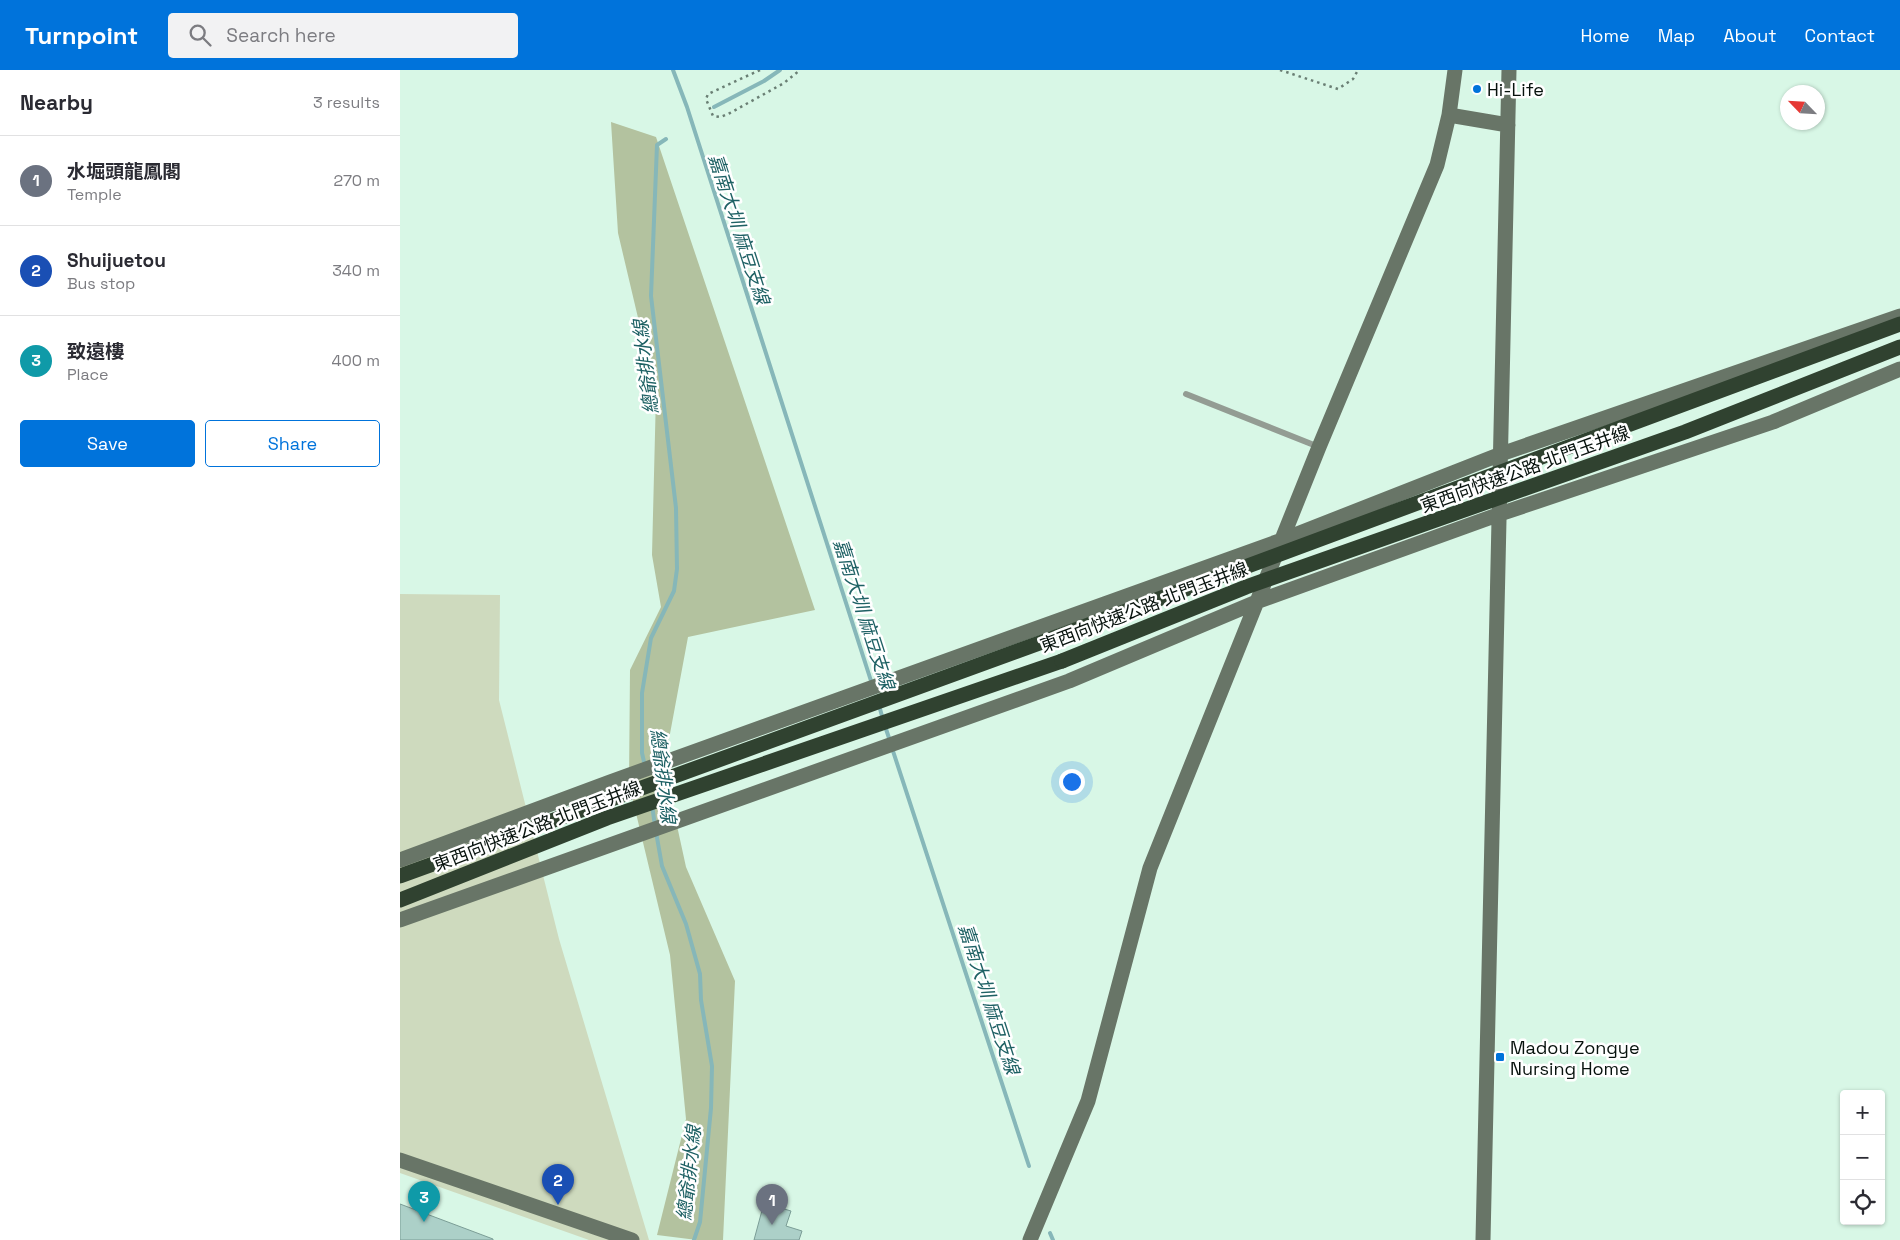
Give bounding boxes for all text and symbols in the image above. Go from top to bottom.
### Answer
search box [168,13,518,58]
text: Turnpoint [25,20,138,51]
icon: search [186,21,214,49]
text: Search here [226,23,336,48]
text: Home [1581,24,1630,47]
text: Map [1658,24,1695,47]
text: About [1723,24,1777,47]
text: Contact [1805,24,1875,47]
place label: Hi-Life [1487,78,1544,101]
marker: Hi-Life [1471,83,1483,95]
north arrow [1780,85,1825,130]
text: Nearby [20,89,93,116]
text: 3 results [313,92,380,113]
water label: 嘉南大圳 麻豆支線 [703,151,776,309]
text: 水堀頭龍鳳閣 [67,159,181,184]
text: 1 [32,170,40,191]
text: 270 m [333,170,380,191]
text: Temple [67,184,122,205]
text: Shuijuetou [67,248,166,273]
text: 2 [31,260,41,281]
text: 340 m [332,260,380,281]
text: Bus stop [67,273,135,294]
water label: 總爺排水線 [628,316,664,416]
text: 致遠樓 [67,339,124,364]
text: 3 [31,350,41,371]
text: 400 m [332,350,380,371]
text: Place [67,364,109,385]
button: Save [20,420,195,467]
button: Share [205,420,380,467]
street label: 東西向快速公路 北門玉井線 [1417,420,1633,518]
water label: 嘉南大圳 麻豆支線 [828,536,901,694]
street label: 東西向快速公路 北門玉井線 [1037,557,1251,657]
water label: 總爺排水線 [645,727,681,827]
your location [1059,769,1085,795]
street label: 東西向快速公路 北門玉井線 [430,776,644,876]
water label: 嘉南大圳 麻豆支線 [953,921,1026,1079]
place label: Madou Zongye Nursing Home [1510,1036,1640,1080]
marker: Madou Zongye Nursing Home [1494,1051,1506,1063]
map controls [1840,1090,1885,1225]
button: + [1840,1090,1885,1135]
water label: 總爺排水線 [672,1122,707,1222]
button: − [1840,1135,1885,1180]
pin: 2 [542,1164,574,1205]
button: locate [1840,1180,1885,1225]
pin: 3 [408,1181,440,1222]
pin: 1 [756,1184,788,1225]

